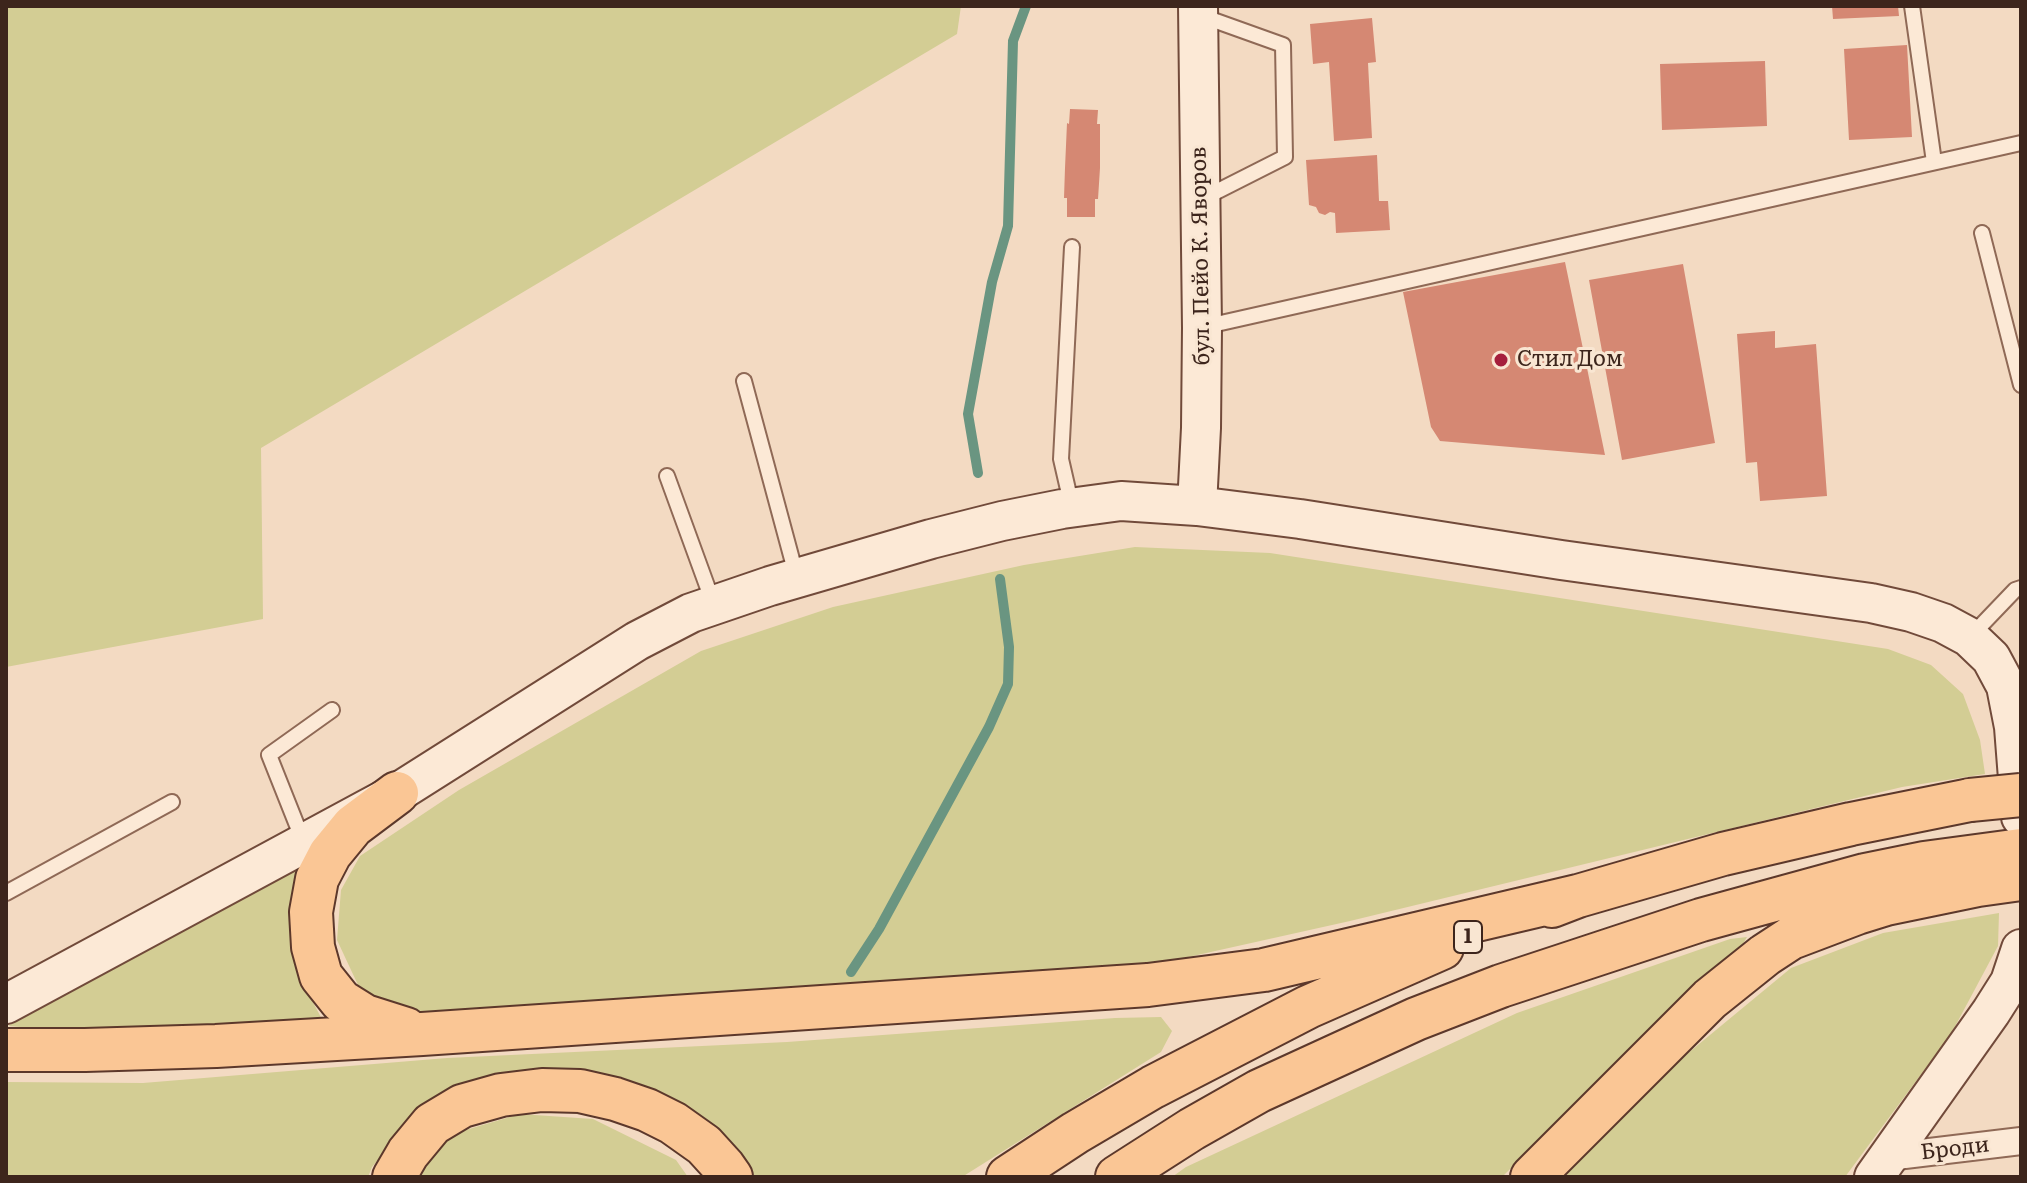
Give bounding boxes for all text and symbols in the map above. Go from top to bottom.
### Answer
street label: бул. Пейо К. Яворов [1186,146,1216,366]
place label: Стил Дом [1517,347,1623,373]
marker: Стил Дом [1492,351,1510,369]
road number: 1 [1454,921,1482,953]
street label: Броди [1919,1132,1991,1166]

